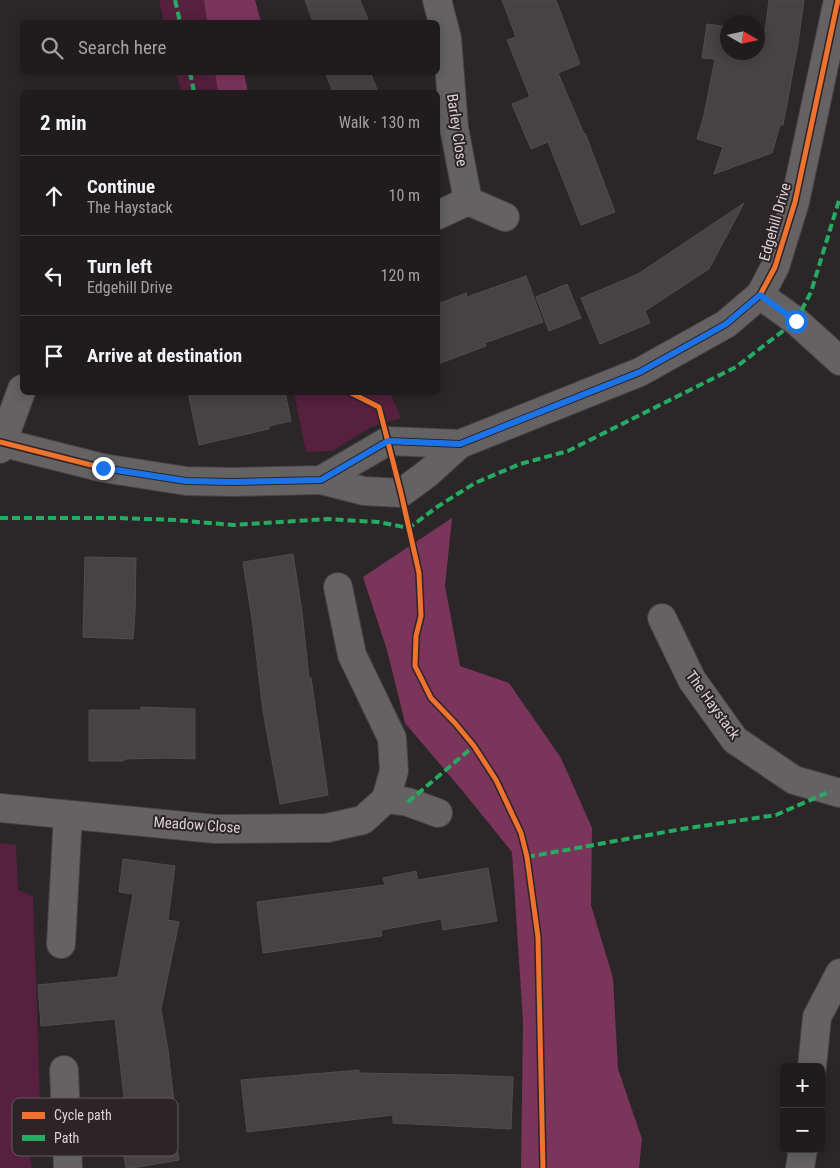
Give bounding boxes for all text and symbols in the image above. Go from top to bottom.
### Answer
north arrow [720,15,765,60]
search box [20,20,440,75]
icon: search [38,34,66,62]
text: Search here [78,36,166,59]
street label: Barley Close [443,92,471,168]
text: 2 min [40,111,87,135]
text: Walk · 130 m [339,113,420,132]
text: Continue [87,175,155,198]
street label: Edgehill Drive [755,181,795,263]
icon: ahead [40,182,68,210]
text: 10 m [388,186,420,205]
text: The Haystack [87,198,173,217]
text: Turn left [87,255,152,278]
icon: left [40,262,68,290]
text: 120 m [381,266,420,285]
text: Edgehill Drive [87,278,172,297]
route start [785,310,808,333]
icon: arrive [40,342,68,370]
text: Arrive at destination [87,344,242,367]
route end [92,457,115,480]
street label: The Haystack [682,667,744,743]
street label: Meadow Close [153,813,241,837]
map controls [780,1063,825,1153]
button: + [780,1063,825,1108]
legend [12,1098,178,1156]
text: Cycle path [54,1107,112,1123]
button: − [780,1108,825,1153]
text: Path [54,1130,79,1146]

